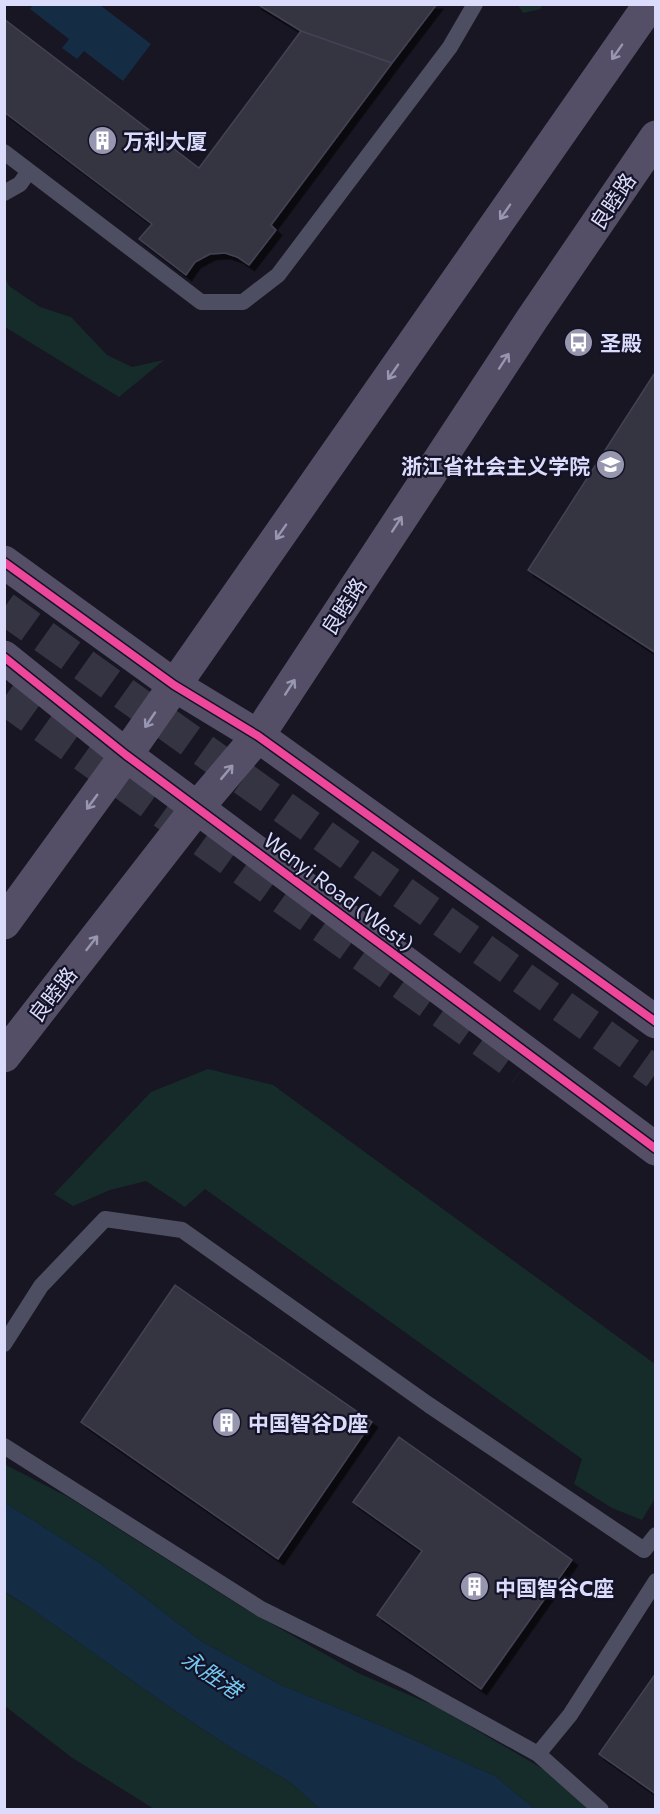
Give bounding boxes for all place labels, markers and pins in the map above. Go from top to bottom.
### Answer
building icon: 万利大厦 [86,124,118,156]
place label: 万利大厦 [123,128,207,153]
bus stop icon: 圣殿 [563,326,595,358]
place label: 圣殿 [600,330,642,355]
school or university icon: 浙江省社会主义学院 [595,449,627,481]
place label: 浙江省社会主义学院 [401,453,590,478]
building icon: 中国智谷D座 [211,1406,243,1438]
place label: 中国智谷D座 [248,1410,368,1435]
building icon: 中国智谷C座 [458,1571,490,1603]
place label: 中国智谷C座 [495,1575,614,1600]

